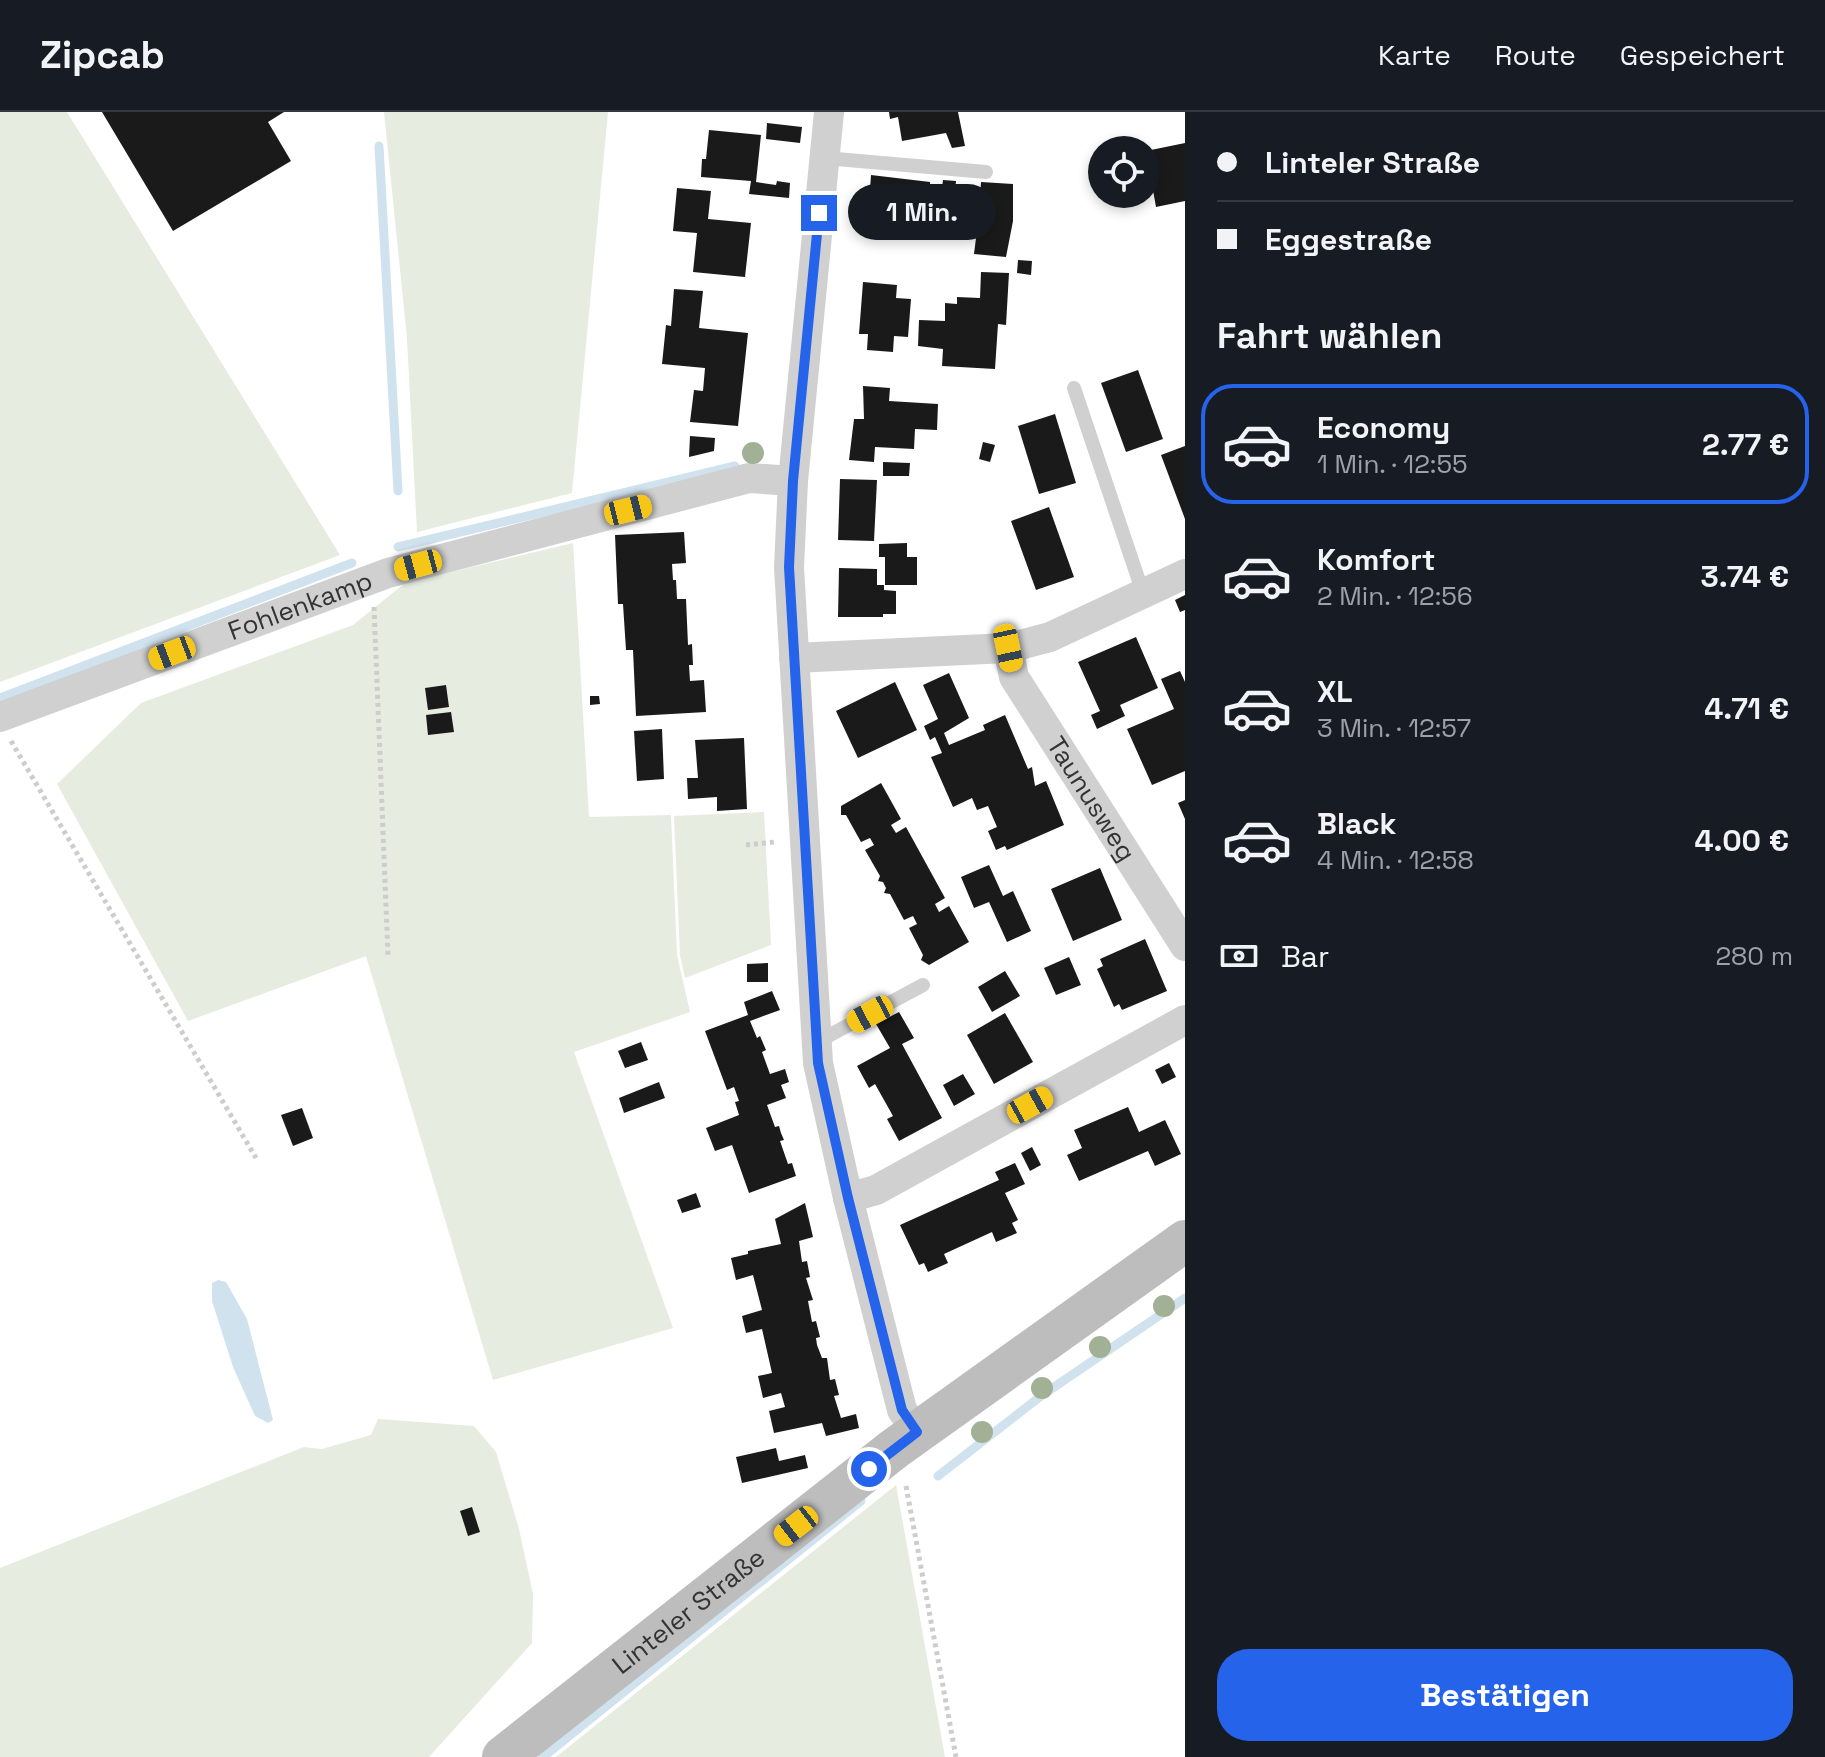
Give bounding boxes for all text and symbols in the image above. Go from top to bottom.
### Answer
text: Zipcab [40,31,165,79]
text: Karte [1378,37,1451,73]
text: Route [1495,37,1576,73]
text: Gespeichert [1620,37,1785,73]
map controls [1088,136,1160,208]
button: locate [1088,136,1160,208]
text: Linteler Straße [1265,143,1480,182]
callout: 1 Min. [847,185,995,241]
route end [801,195,837,231]
text: 1 Min. [886,195,958,229]
text: Eggestraße [1265,220,1432,259]
text: Fahrt wählen [1217,313,1442,359]
icon: car [1221,408,1293,480]
text: Economy [1317,408,1450,447]
text: 2.77 € [1702,425,1789,464]
text: 1 Min. · 12:55 [1317,447,1468,481]
car [602,493,654,527]
icon: car [1221,540,1293,612]
text: Komfort [1317,540,1435,579]
car [392,547,444,583]
text: 3.74 € [1701,557,1789,596]
street label: Fohlenkamp [223,563,377,648]
text: 2 Min. · 12:56 [1317,579,1473,613]
car [991,622,1025,674]
car [145,633,199,673]
icon: car [1221,672,1293,744]
text: XL [1317,672,1353,711]
text: 4.71 € [1704,689,1789,728]
text: 3 Min. · 12:57 [1317,711,1471,745]
street label: Taunusweg [1039,730,1144,868]
icon: car [1221,804,1293,876]
text: Black [1317,804,1396,843]
text: 4.00 € [1695,821,1789,860]
text: 4 Min. · 12:58 [1317,843,1474,877]
icon: cash [1217,934,1261,978]
text: Bar [1281,937,1329,976]
text: 280 m [1715,939,1793,973]
car [843,992,897,1036]
car [1003,1083,1057,1127]
route start [851,1451,887,1487]
car [770,1502,822,1550]
street label: Linteler Straße [605,1540,772,1682]
button: Bestätigen [1217,1649,1793,1741]

